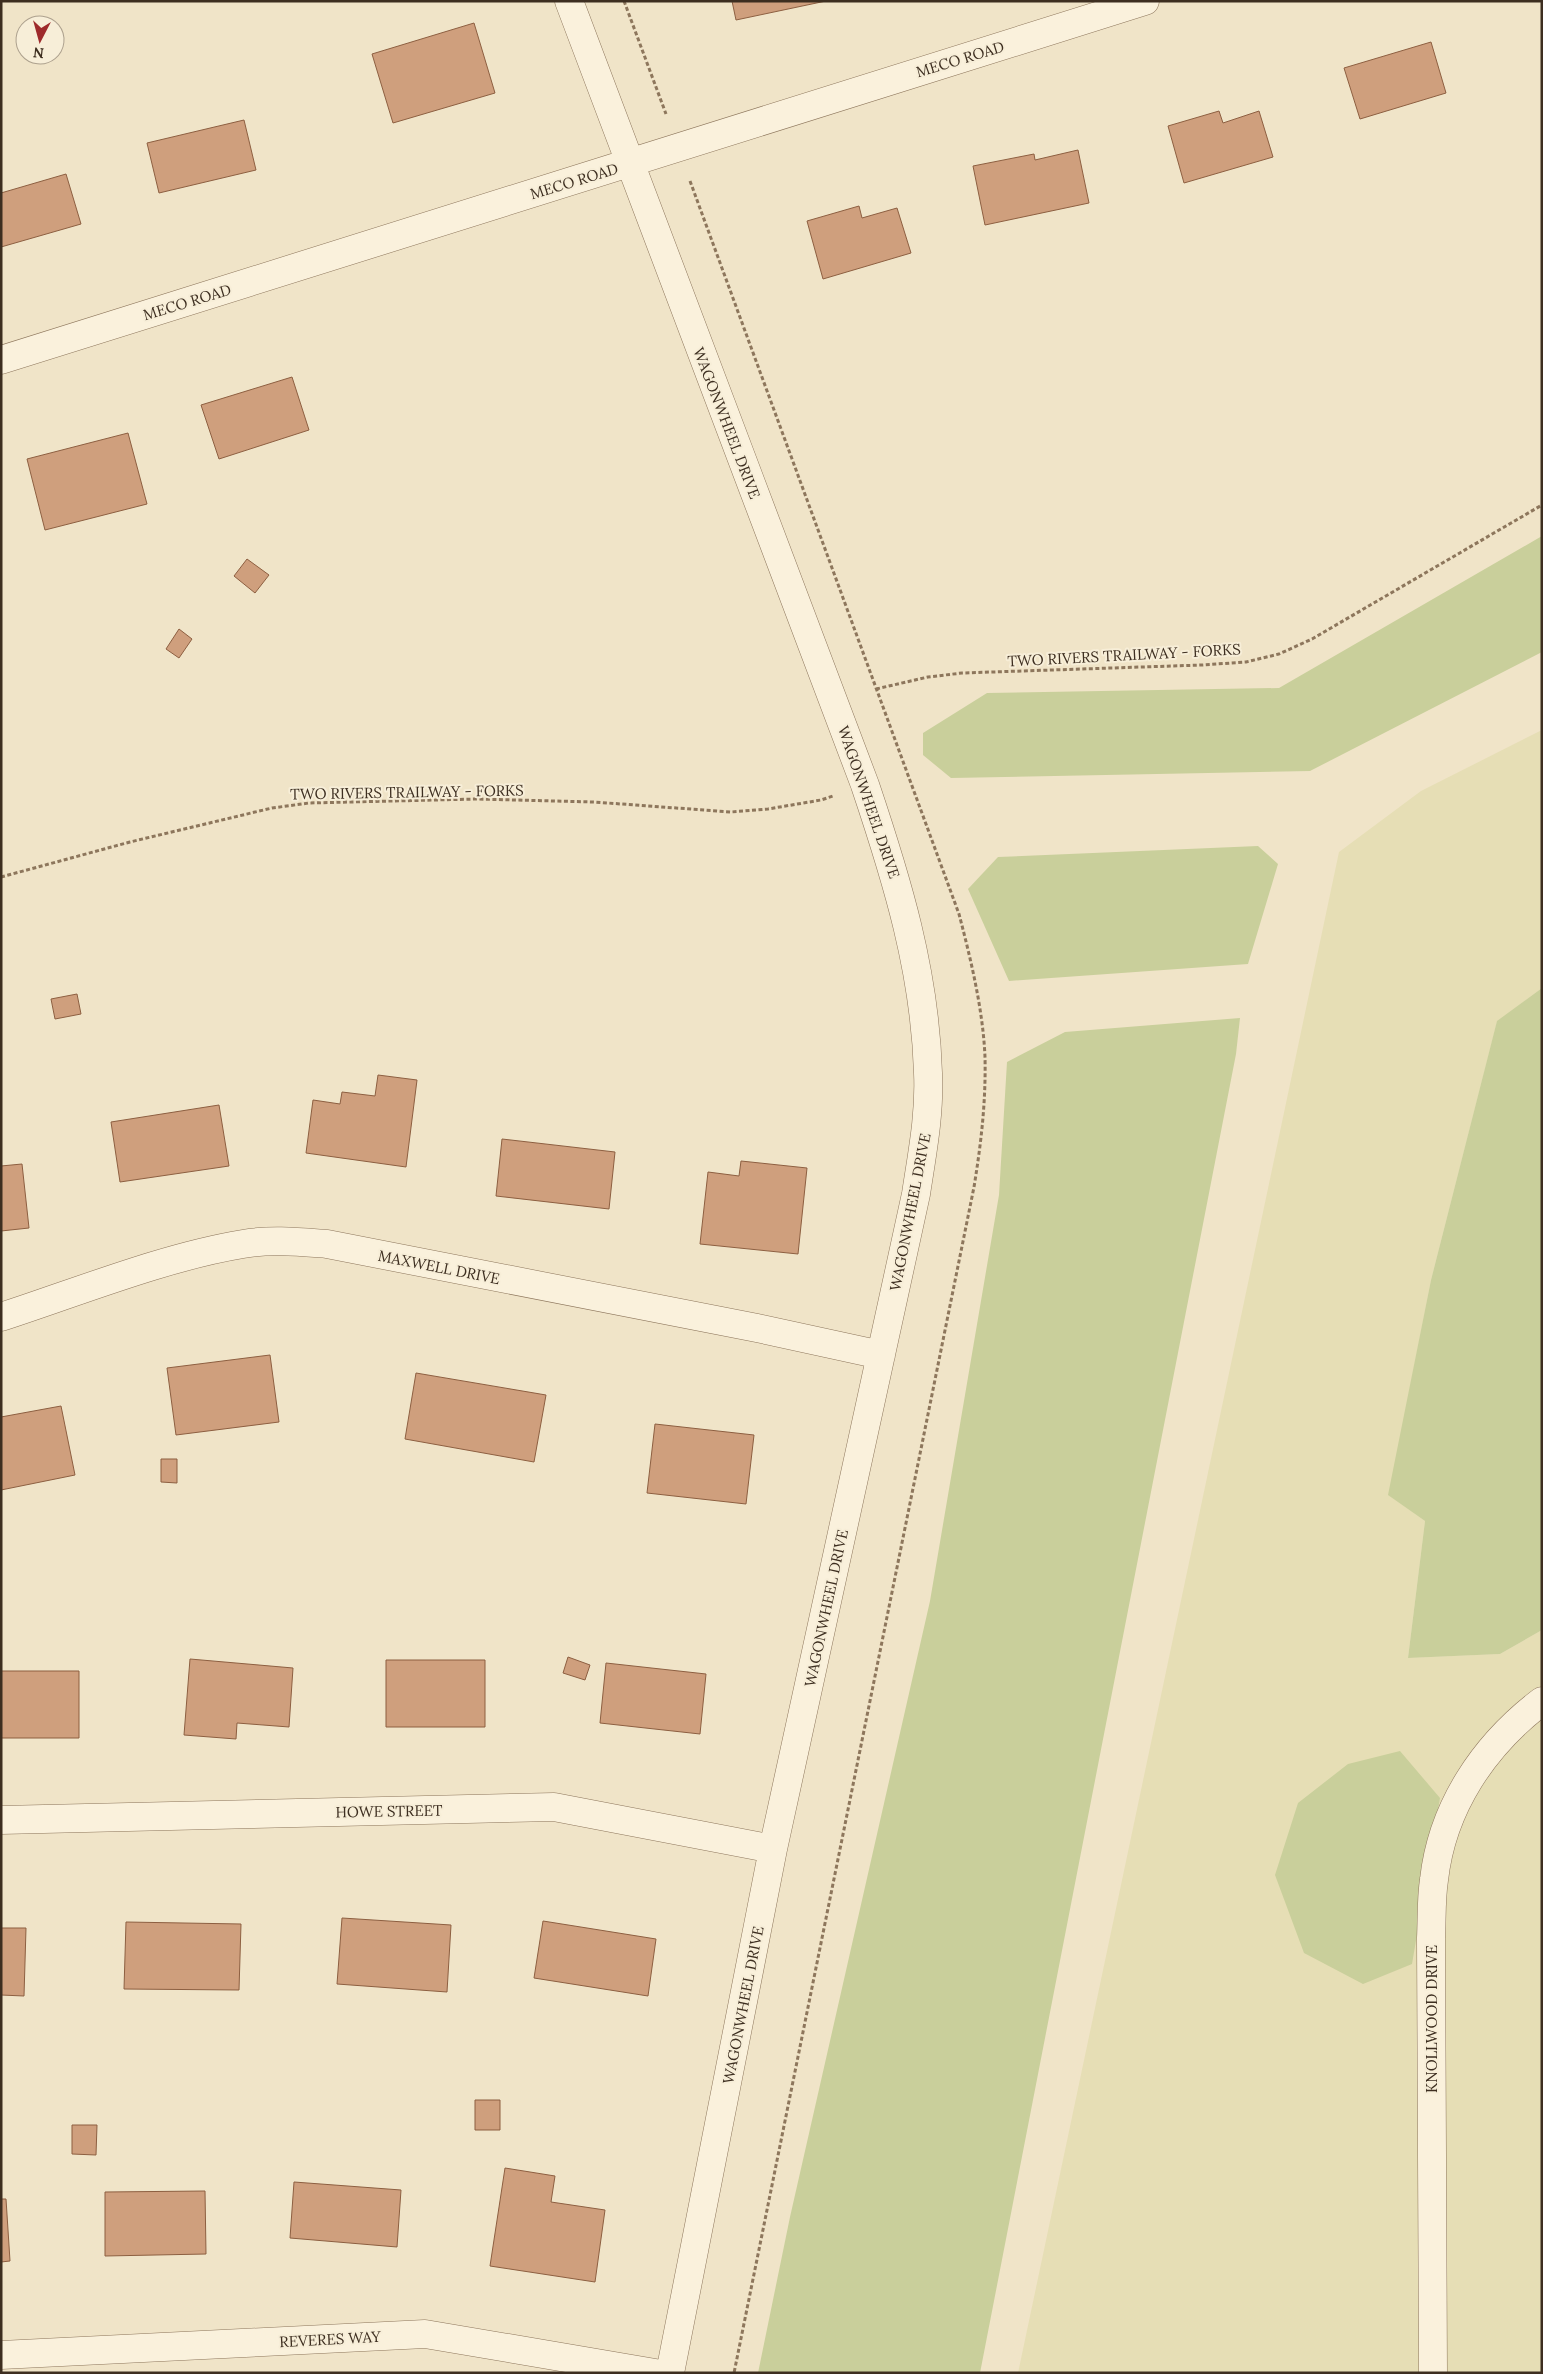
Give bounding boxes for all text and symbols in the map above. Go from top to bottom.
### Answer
north arrow [15,15,65,65]
street label: MECO ROAD [914,37,1006,81]
text: N [32,43,45,62]
street label: MECO ROAD [528,159,620,203]
street label: MECO ROAD [141,280,233,324]
street label: WAGONWHEEL DRIVE [689,345,765,501]
street label: TWO RIVERS TRAILWAY - FORKS [1007,639,1241,671]
street label: WAGONWHEEL DRIVE [834,723,904,881]
street label: TWO RIVERS TRAILWAY - FORKS [290,780,524,804]
street label: WAGONWHEEL DRIVE [885,1131,935,1293]
street label: MAXWELL DRIVE [376,1246,502,1288]
street label: WAGONWHEEL DRIVE [800,1528,852,1688]
street label: HOWE STREET [335,1801,443,1821]
street label: WAGONWHEEL DRIVE [718,1924,768,2086]
street label: KNOLLWOOD DRIVE [1422,1945,1441,2093]
street label: REVERES WAY [279,2327,382,2351]

